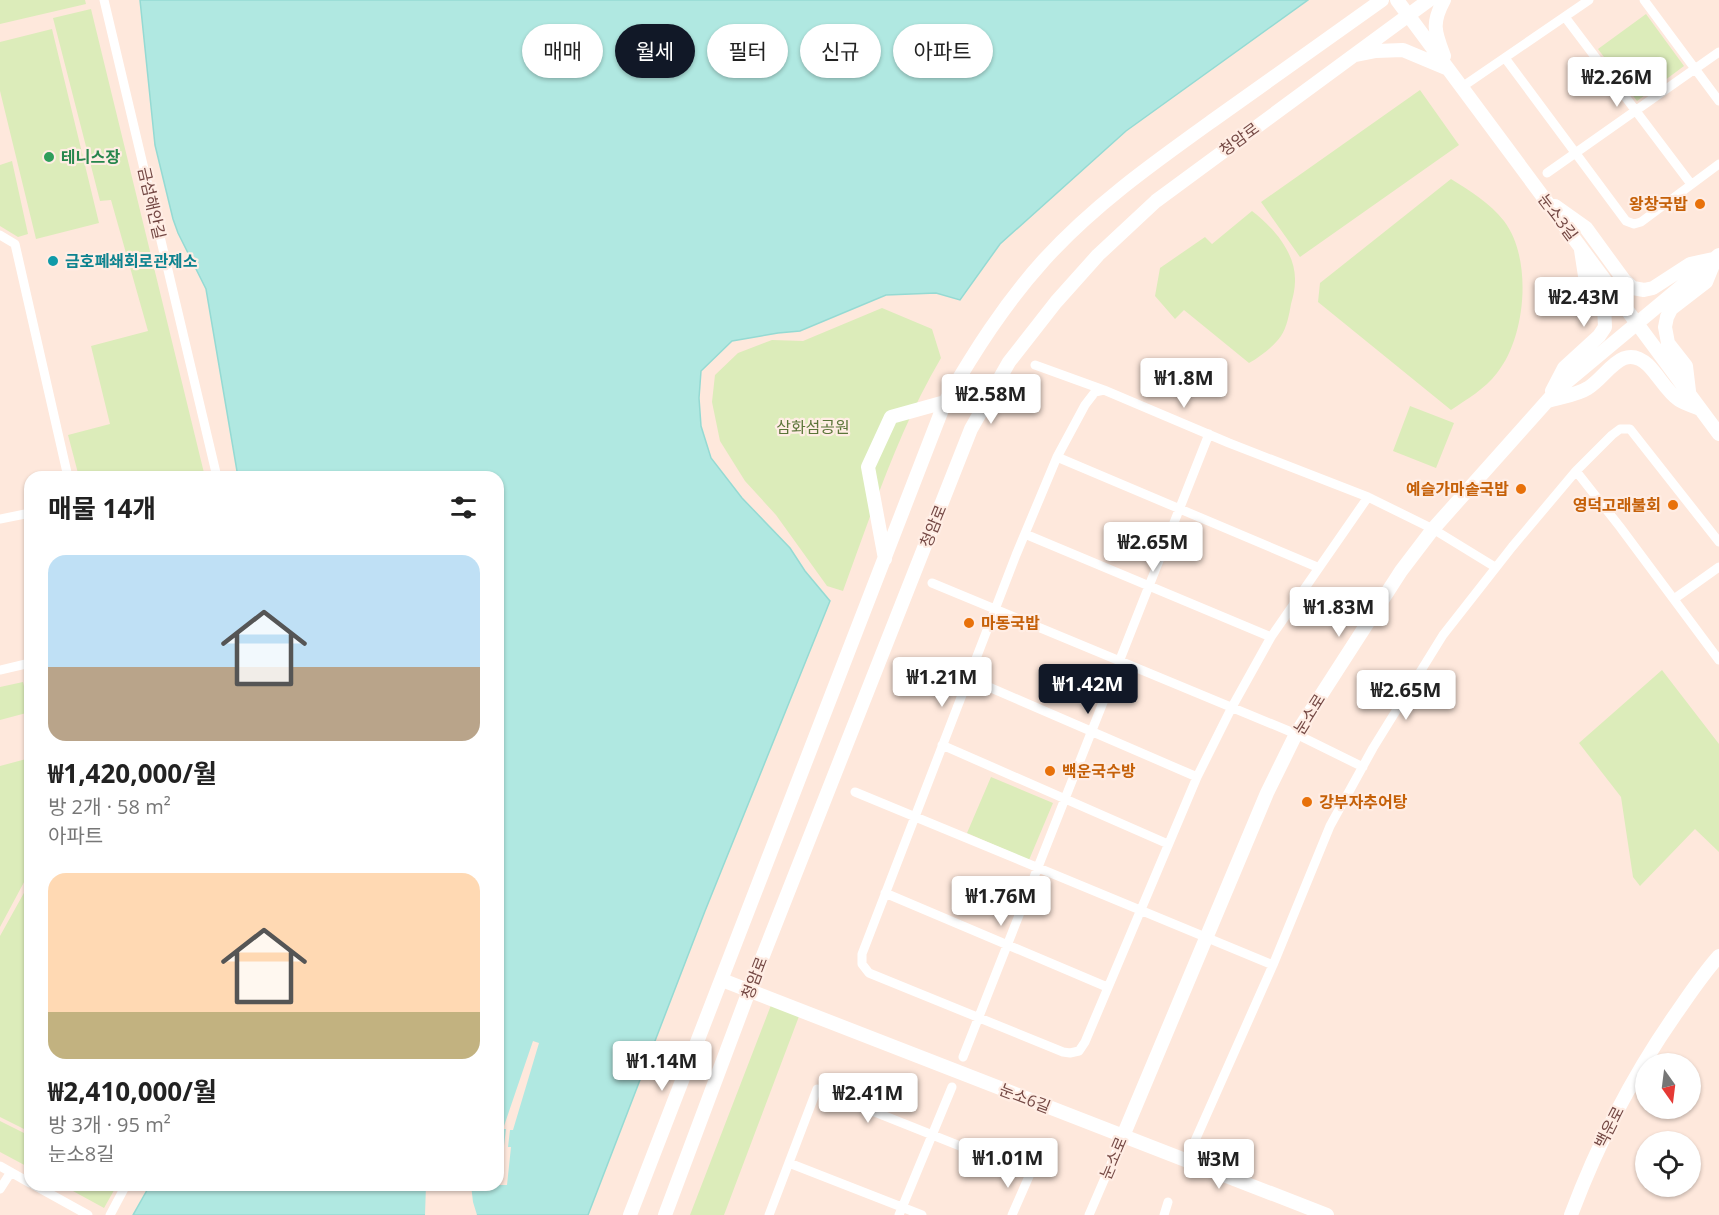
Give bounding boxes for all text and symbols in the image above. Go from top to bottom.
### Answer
chip: 매매 [522,24,603,78]
chip: 월세 [615,24,695,78]
chip: 필터 [707,24,788,78]
chip: 신규 [800,24,881,78]
chip: 아파트 [893,24,993,78]
pin: ₩2.26M [1568,57,1666,108]
text: ₩2.26M [1582,63,1652,90]
street label: 청암로 [1215,117,1264,161]
place label: 테니스장 [61,146,120,168]
marker: 테니스장 [42,150,56,164]
street label: 금섬해안길 [133,165,171,241]
street label: 눈소3길 [1533,189,1583,245]
place label: 왕창국밥 [1629,193,1688,215]
marker: 왕창국밥 [1693,197,1707,211]
place label: 금호폐쇄회로관제소 [65,250,198,272]
marker: 금호폐쇄회로관제소 [46,254,60,268]
pin: ₩2.43M [1535,277,1633,328]
text: ₩2.43M [1549,283,1619,310]
pin: ₩1.8M [1142,358,1226,409]
text: ₩1.8M [1154,364,1214,391]
pin: ₩2.58M [942,374,1040,425]
text: ₩2.58M [956,380,1026,407]
park label: 삼화섬공원 [776,416,850,438]
place label: 예슬가마솥국밥 [1406,478,1509,500]
marker: 예슬가마솥국밥 [1514,482,1528,496]
text: 매물 14개 [48,490,156,526]
icon: filters [447,491,480,524]
place label: 영덕고래불회 [1573,494,1661,516]
marker: 영덕고래불회 [1666,498,1680,512]
street label: 청암로 [915,501,952,551]
pin: ₩2.65M [1104,522,1202,573]
text: ₩2.65M [1118,528,1188,555]
pin: ₩1.83M [1290,587,1388,638]
text: ₩1.83M [1304,593,1374,620]
icon: home [210,594,318,702]
place label: 마동국밥 [981,612,1040,634]
marker: 마동국밥 [962,616,976,630]
pin: ₩1.21M [893,657,991,708]
text: ₩1.21M [907,663,977,690]
pin: ₩1.42M [1039,664,1137,715]
text: ₩1.42M [1053,670,1123,697]
pin: ₩2.65M [1357,670,1455,721]
text: ₩2.65M [1371,676,1441,703]
street label: 눈소로 [1288,689,1330,739]
text: ₩1,420,000/월 [48,755,217,791]
place label: 백운국수방 [1062,760,1136,782]
marker: 백운국수방 [1043,764,1057,778]
place label: 강부자추어탕 [1319,791,1408,813]
text: 방 2개 · 58 m² [48,793,171,820]
marker: 강부자추어탕 [1300,795,1314,809]
text: 아파트 [48,822,103,849]
pin: ₩1.76M [952,876,1050,927]
text: ₩1.76M [966,882,1036,909]
icon: home [210,912,318,1020]
street label: 청암로 [736,953,772,1003]
pin: ₩1.14M [613,1041,711,1092]
text: ₩1.14M [627,1047,697,1074]
north arrow [1635,1053,1701,1119]
map controls [1635,1053,1701,1197]
text: ₩2,410,000/월 [48,1073,217,1109]
pin: ₩2.41M [819,1073,917,1124]
street label: 눈소6길 [996,1078,1054,1118]
text: ₩2.41M [833,1079,903,1106]
street label: 백운로 [1589,1102,1629,1152]
text: 방 3개 · 95 m² [48,1111,171,1138]
button: locate [1635,1131,1701,1197]
street label: 눈소로 [1094,1133,1132,1183]
pin: ₩1.01M [959,1138,1057,1189]
pin: ₩3M [1190,1139,1248,1190]
text: 눈소8길 [48,1140,115,1167]
text: ₩1.01M [973,1144,1043,1171]
text: ₩3M [1198,1145,1240,1172]

